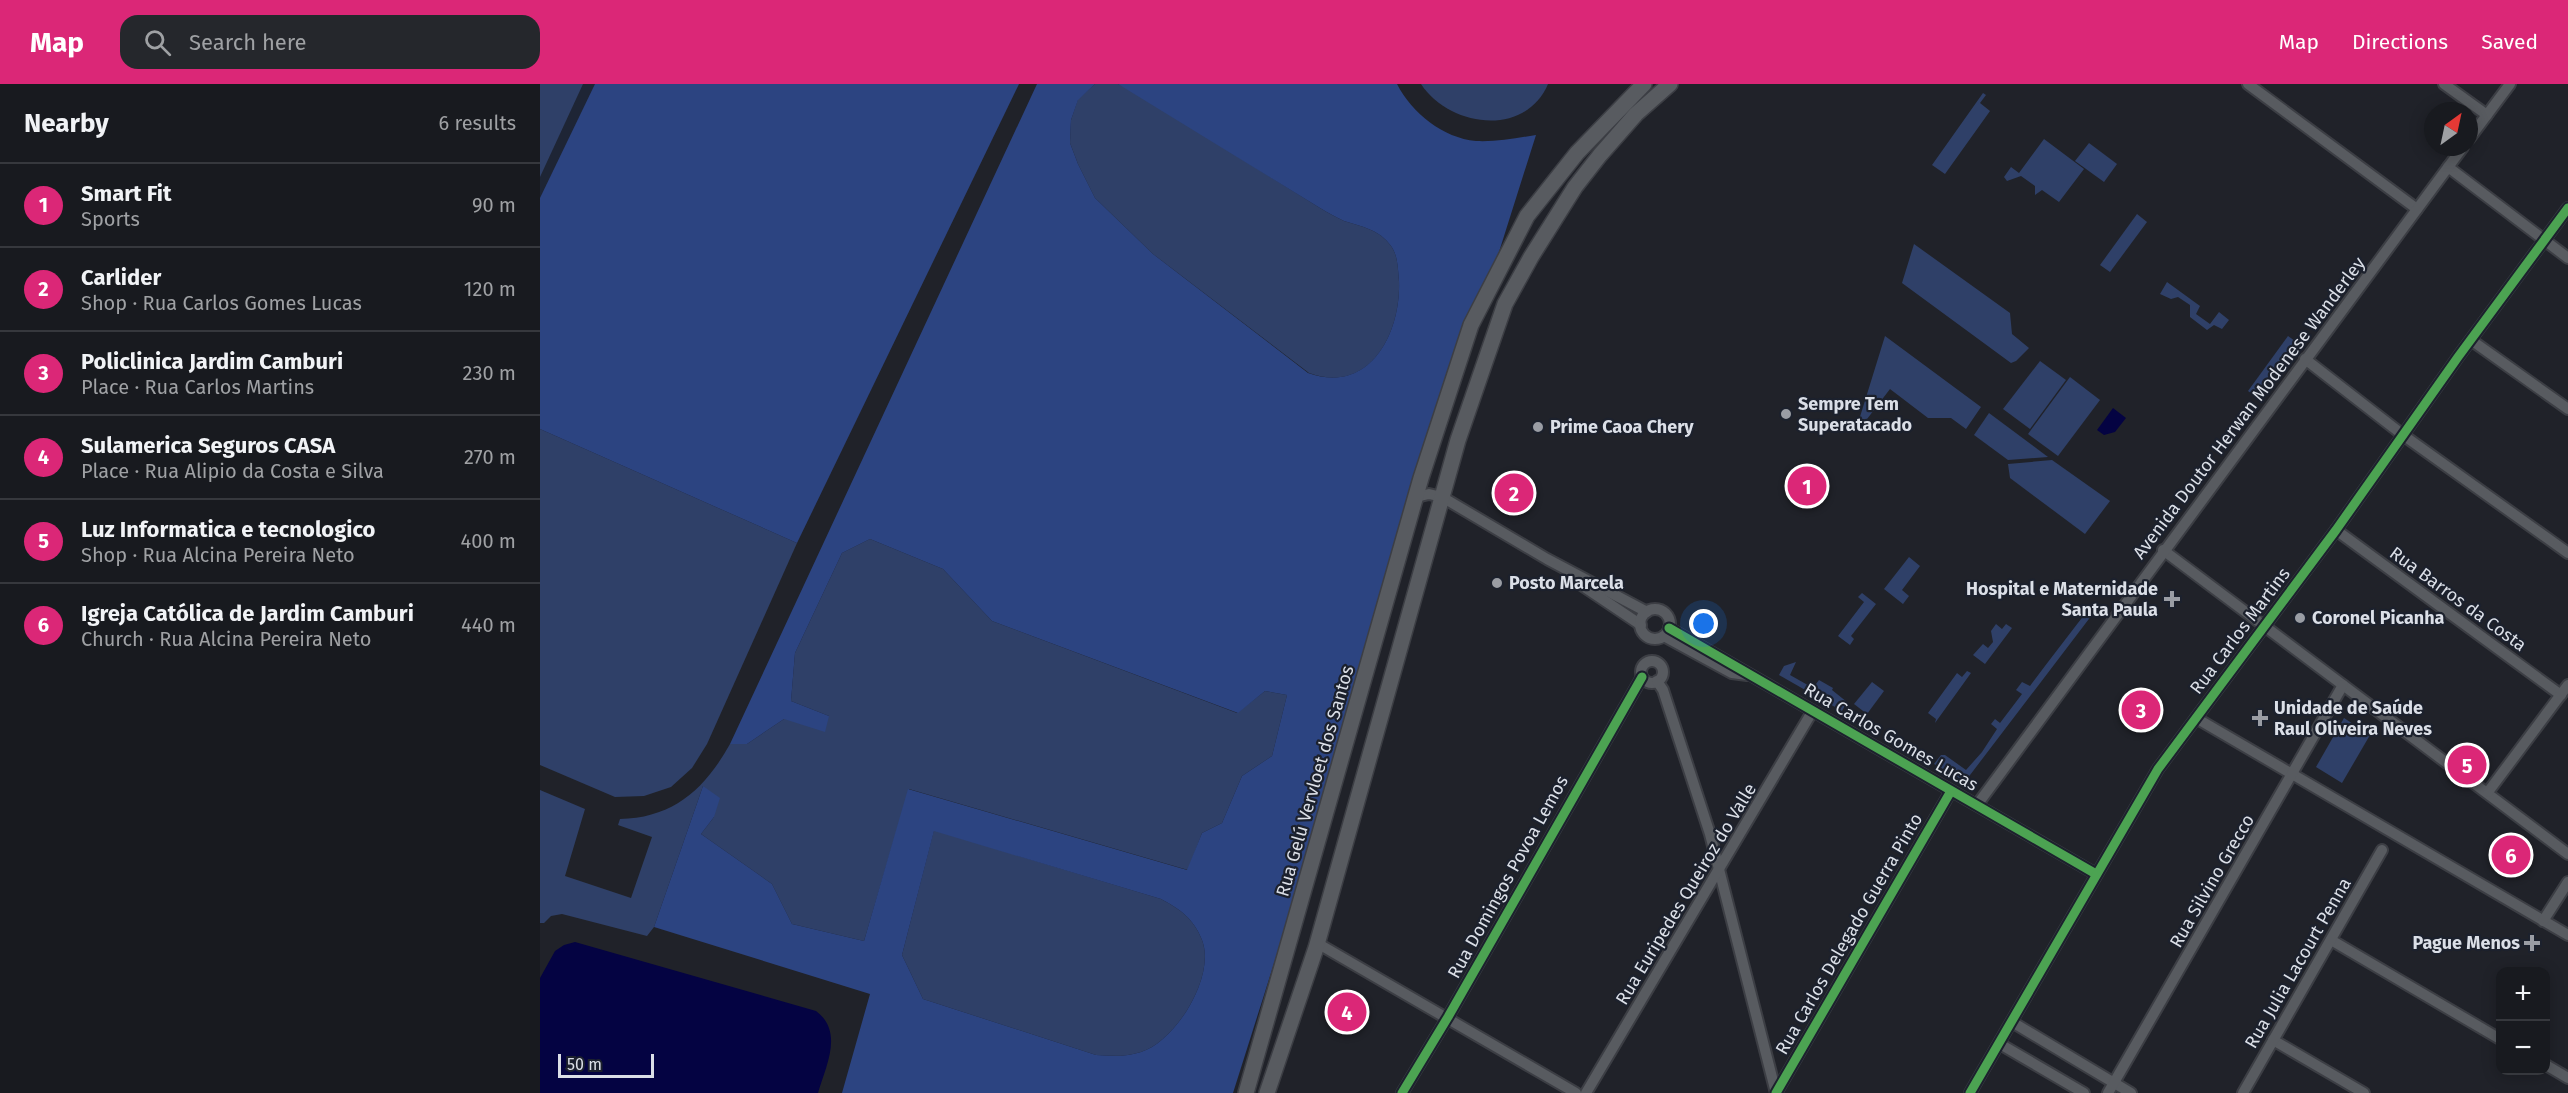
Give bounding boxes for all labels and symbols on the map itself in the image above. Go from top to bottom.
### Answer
north arrow [2424,102,2478,156]
street label: Avenida Doutor Herwan Modenese Wanderley [2128,253,2370,563]
place label: Sempre Tem Superatacado [1798,393,1912,436]
marker: Sempre Tem Superatacado [1779,407,1793,421]
place label: Prime Caoa Chery [1550,416,1694,438]
marker: Prime Caoa Chery [1531,420,1545,434]
pin: 1 [1788,464,1826,508]
pin: 2 [1494,470,1534,516]
street label: Rua Barros da Costa [2385,542,2531,656]
street label: Rua Carlos Martins [2185,563,2295,699]
place label: Posto Marcela [1509,572,1624,594]
marker: Posto Marcela [1490,576,1504,590]
place label: Hospital e Maternidade Santa Paula [1966,578,2158,621]
marker: Hospital e Maternidade Santa Paula [2163,590,2181,608]
place label: Coronel Picanha [2312,607,2445,629]
your location [1689,609,1718,638]
marker: Coronel Picanha [2293,611,2307,625]
street label: Rua Gelú Vervloet dos Santos [1271,663,1359,899]
street label: Rua Carlos Gomes Lucas [1800,678,1982,796]
pin: 3 [2122,688,2160,732]
place label: Unidade de Saúde Raul Oliveira Neves [2274,697,2432,740]
marker: Unidade de Saúde Raul Oliveira Neves [2251,709,2269,727]
pin: 5 [2448,742,2486,788]
street label: Rua Domingos Povoa Lemos [1443,772,1573,982]
street label: Rua Euripedes Queiroz do Valle [1611,779,1761,1009]
street label: Rua Carlos Delegado Guerra Pinto [1771,809,1927,1059]
street label: Rua Silvino Grecco [2165,810,2259,952]
pin: 6 [2492,832,2530,878]
street label: Rua Julia Lacourt Penna [2240,874,2356,1052]
place label: Pague Menos [2413,932,2520,954]
marker: Pague Menos [2525,936,2539,950]
pin: 4 [1328,990,1366,1034]
scale bar [558,1051,654,1078]

